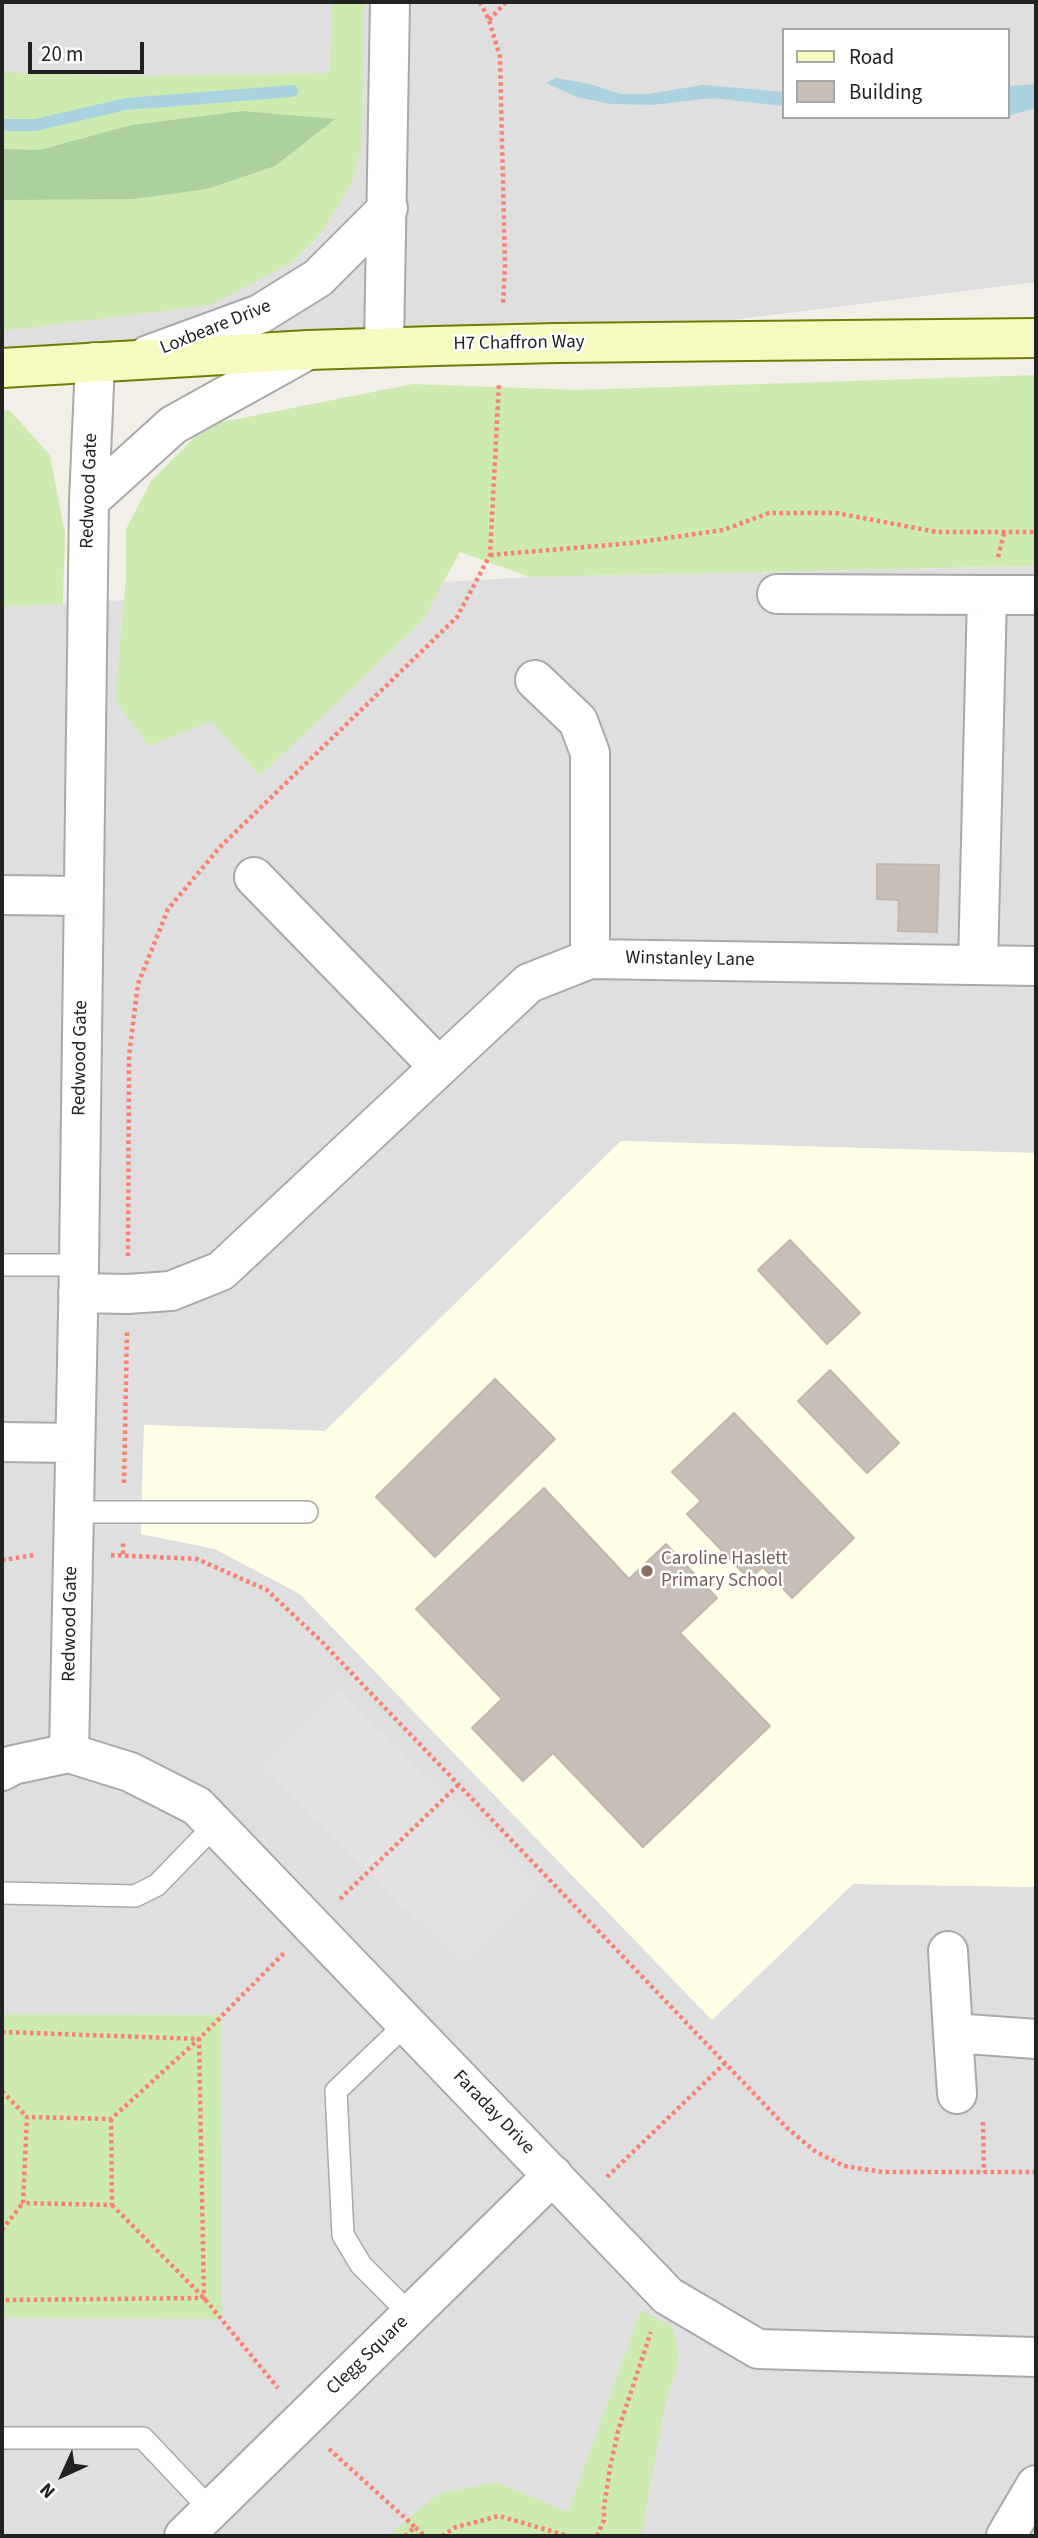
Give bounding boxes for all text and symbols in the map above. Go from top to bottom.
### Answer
scale bar [32,28,147,72]
legend [782,28,1010,119]
text: 20 m [41,39,83,69]
text: Road [849,42,894,72]
text: Building [849,77,922,107]
street label: Loxbeare Drive [157,295,275,361]
street label: H7 Chaffron Way [453,331,585,357]
street label: Redwood Gate [77,433,103,549]
street label: Winstanley Lane [625,947,755,973]
street label: Redwood Gate [69,1000,93,1116]
place label: Caroline Haslett Primary School [661,1549,788,1593]
marker: Caroline Haslett Primary School [639,1563,655,1579]
street label: Redwood Gate [59,1566,83,1682]
street label: Faraday Drive [447,2066,539,2160]
street label: Clegg Square [323,2312,413,2400]
north arrow [28,2440,98,2510]
text: N [34,2476,62,2504]

